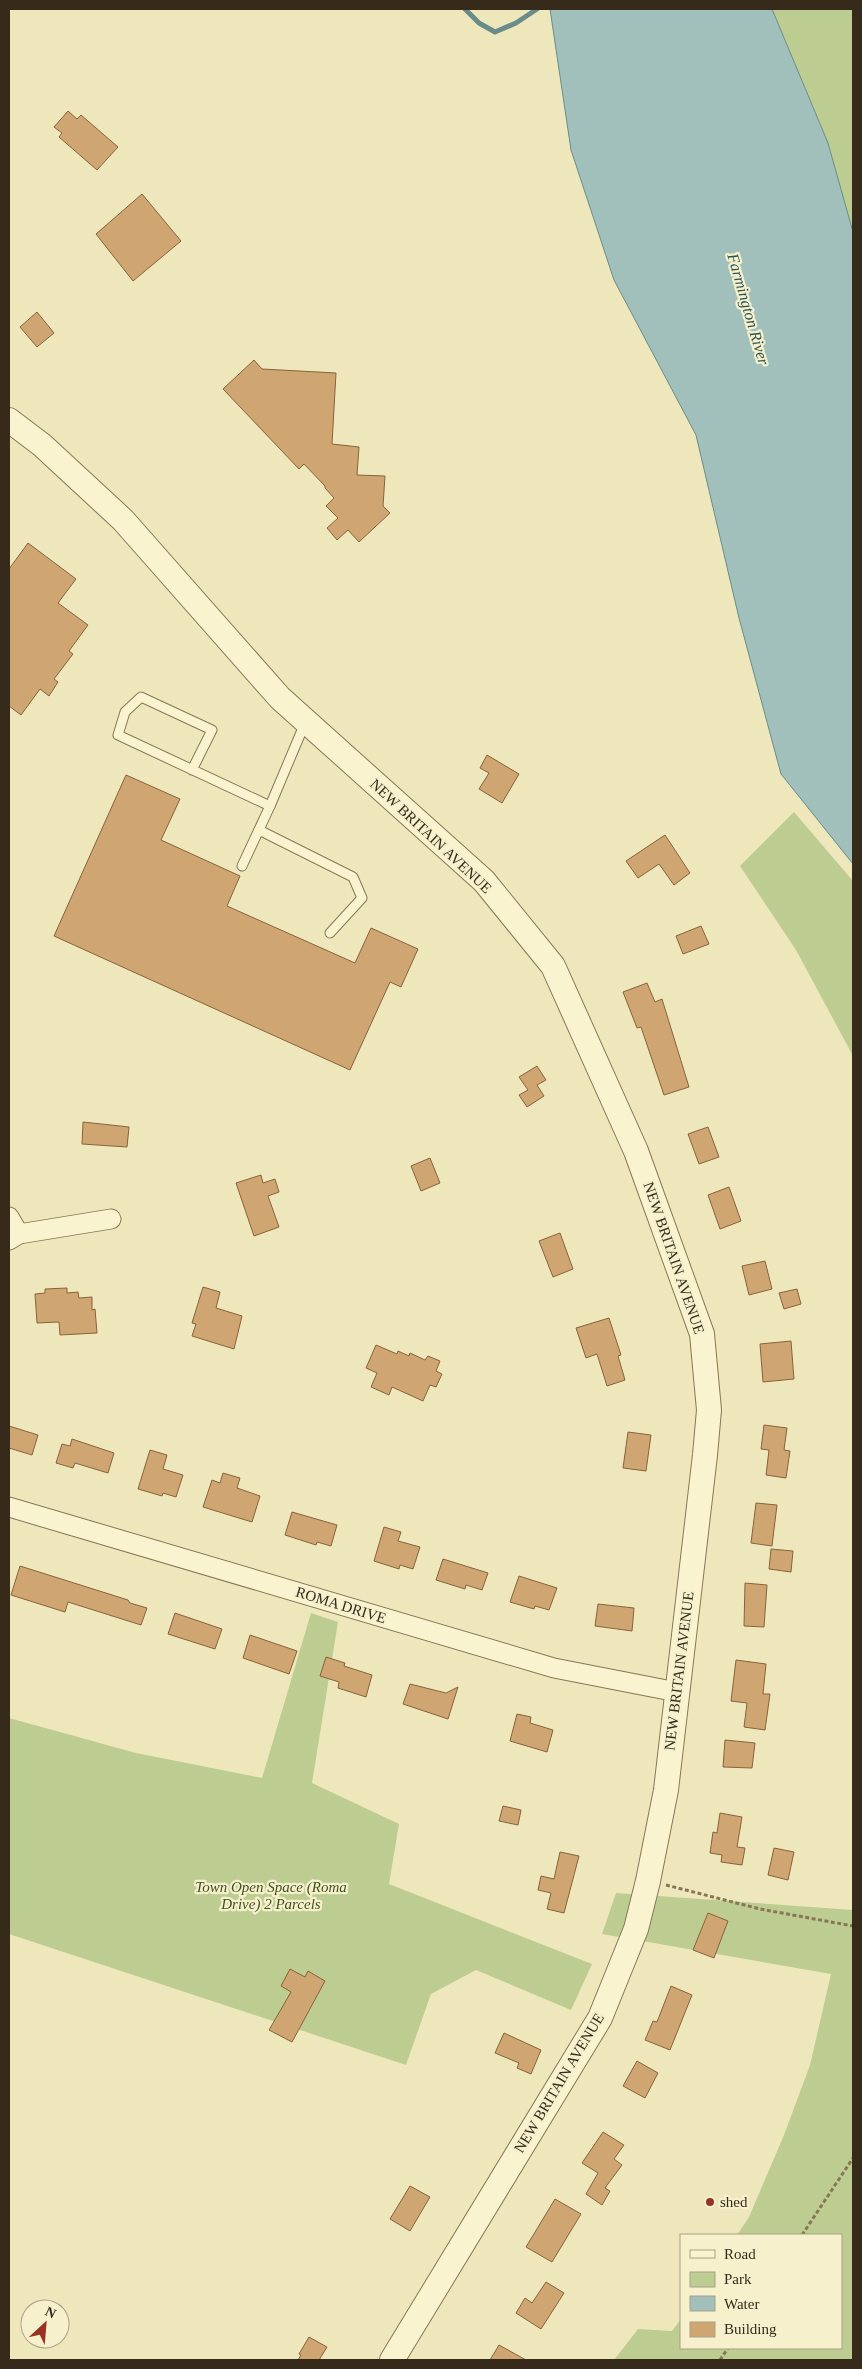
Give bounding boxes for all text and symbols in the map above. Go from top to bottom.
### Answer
water label: Farmington River [723,251,773,368]
street label: NEW BRITAIN AVENUE [367,776,495,896]
street label: NEW BRITAIN AVENUE [640,1180,708,1336]
street label: ROMA DRIVE [294,1584,388,1626]
street label: NEW BRITAIN AVENUE [661,1591,697,1751]
park label: Town Open Space (Roma Drive) 2 Parcels [195,1879,347,1913]
street label: NEW BRITAIN AVENUE [511,2010,607,2156]
place label: shed [720,2194,748,2210]
marker: shed [704,2196,716,2208]
legend [680,2234,842,2349]
text: Road [724,2246,756,2262]
text: Park [724,2271,752,2287]
text: Water [724,2296,759,2312]
north arrow [20,2299,70,2349]
text: N [43,2304,58,2322]
text: Building [724,2321,777,2337]

